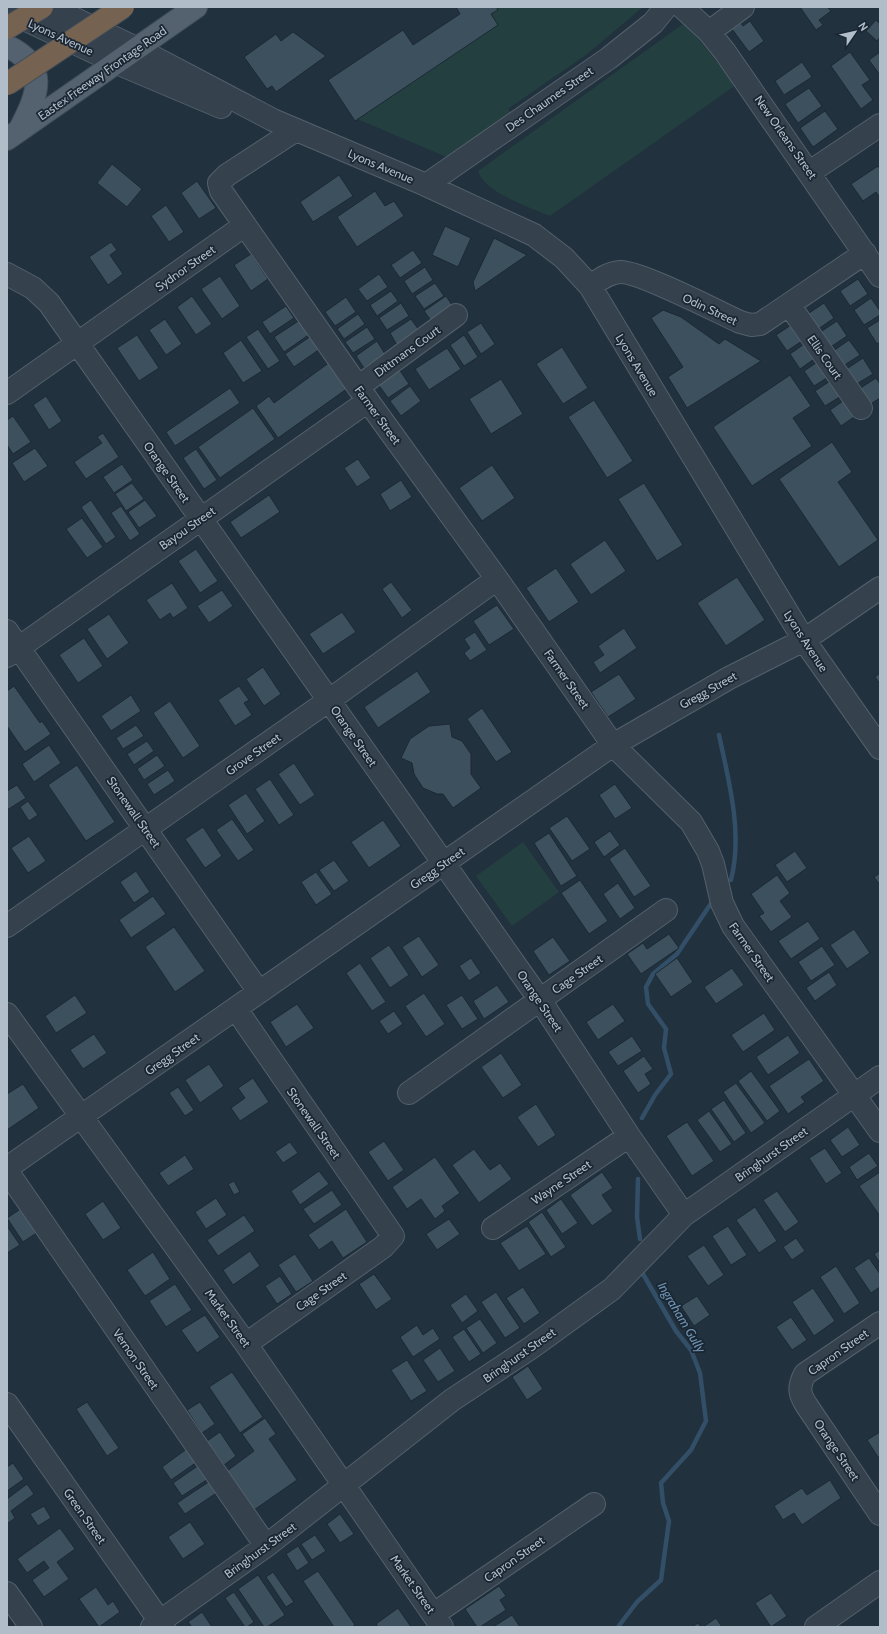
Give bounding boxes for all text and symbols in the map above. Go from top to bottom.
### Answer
north arrow [835,12,875,52]
street label: Lyons Avenue [26,15,96,59]
text: N [855,19,871,34]
street label: Eastex Freeway Frontage Road [35,23,169,123]
street label: Des Chaumes Street [502,63,596,135]
street label: New Orleans Street [752,92,820,182]
street label: Lyons Avenue [346,145,416,187]
street label: Sydnor Street [152,242,218,294]
street label: Odin Street [680,290,740,328]
street label: Dittmans Court [371,322,443,380]
street label: Lyons Avenue [613,331,661,399]
street label: Ellis Court [804,332,846,382]
street label: Farmer Street [352,383,404,447]
street label: Orange Street [140,439,194,505]
street label: Bayou Street [156,503,218,553]
street label: Lyons Avenue [781,608,831,674]
street label: Farmer Street [541,646,593,712]
street label: Gregg Street [677,668,739,712]
street label: Orange Street [327,703,381,769]
street label: Grove Street [223,730,283,778]
street label: Stonewall Street [104,773,164,851]
street label: Gregg Street [407,844,467,892]
street label: Farmer Street [726,919,778,985]
street label: Cage Street [549,951,605,997]
street label: Orange Street [514,967,566,1035]
street label: Gregg Street [142,1030,202,1078]
street label: Stonewall Street [284,1084,344,1162]
street label: Bringhurst Street [732,1123,810,1185]
street label: Wayne Street [528,1157,594,1207]
street label: Cage Street [293,1268,349,1314]
water label: Ingraham Gully [655,1279,710,1356]
street label: Market Street [202,1286,254,1350]
street label: Bringhurst Street [480,1324,558,1386]
street label: Vernon Street [110,1326,162,1392]
street label: Capron Street [805,1326,871,1378]
street label: Orange Street [811,1416,863,1484]
street label: Green Street [60,1485,110,1547]
street label: Bringhurst Street [221,1519,299,1581]
street label: Capron Street [481,1533,547,1585]
street label: Market Street [387,1552,439,1616]

